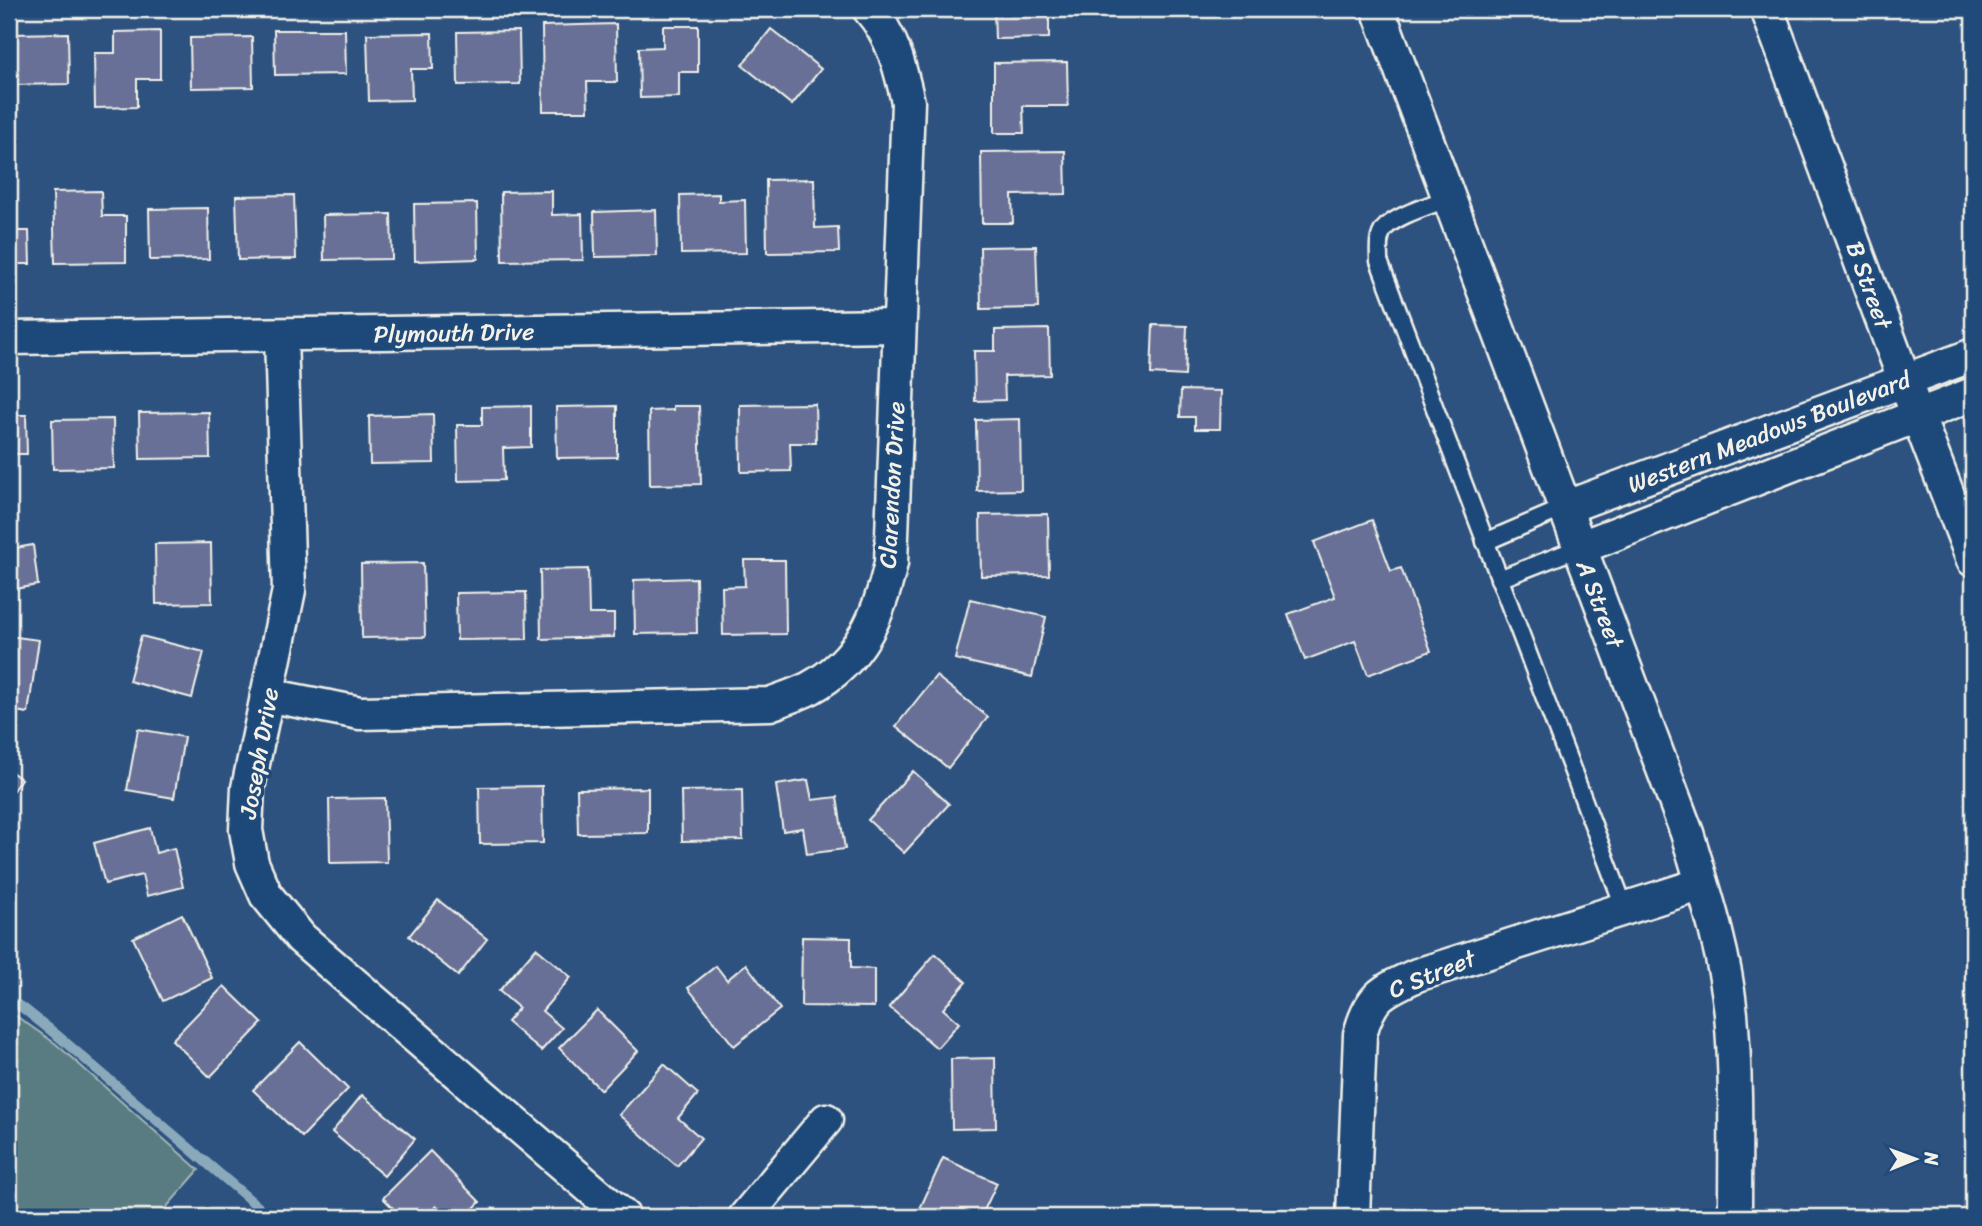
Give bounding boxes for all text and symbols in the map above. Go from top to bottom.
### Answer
street label: B Street [1834,235,1905,336]
street label: Plymouth Drive [373,311,535,355]
street label: Western Meadows Boulevard [1621,358,1918,505]
street label: Clarendon Drive [867,400,917,570]
street label: A Street [1564,553,1637,656]
street label: Joseph Drive [227,684,291,823]
street label: C Street [1382,937,1483,1011]
north arrow [1881,1124,1951,1194]
text: N [1915,1151,1948,1166]

